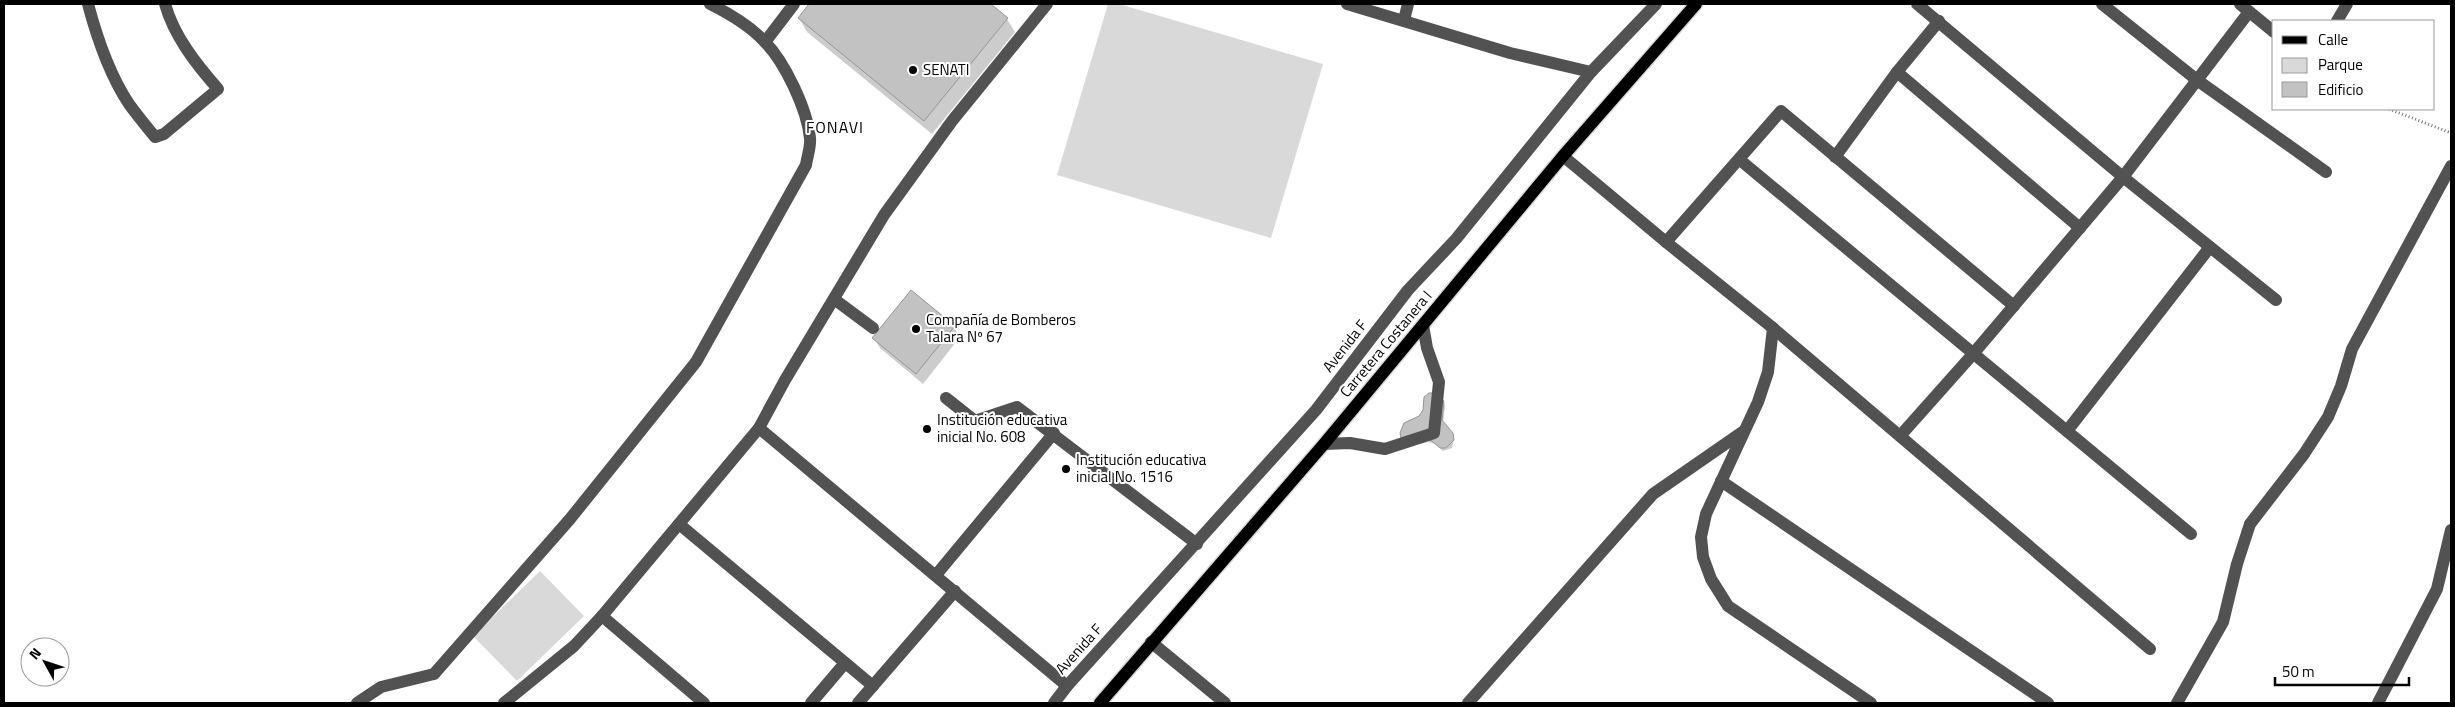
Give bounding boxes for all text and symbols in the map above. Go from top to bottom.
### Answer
legend [2272,20,2435,110]
text: Calle [2318,28,2348,51]
text: Parque [2318,53,2363,76]
place label: SENATI [923,58,969,81]
marker: SENATI [907,64,919,76]
text: Edificio [2318,78,2363,101]
district label: FONAVI [806,115,864,139]
street label: Carretera Costanera I [1334,285,1437,402]
place label: Compañía de Bomberos Talara Nº 67 [926,308,1076,348]
street label: Avenida F [1317,314,1373,377]
marker: Compañía de Bomberos Talara Nº 67 [910,323,922,335]
place label: Institución educativa inicial No. 608 [937,408,1068,448]
marker: Institución educativa inicial No. 608 [921,423,933,435]
place label: Institución educativa inicial No. 1516 [1076,448,1207,488]
marker: Institución educativa inicial No. 1516 [1060,463,1072,475]
street label: Avenida F [1050,618,1108,679]
north arrow [20,637,70,687]
text: N [23,643,46,664]
scale bar [2275,654,2409,686]
text: 50 m [2282,660,2315,683]

